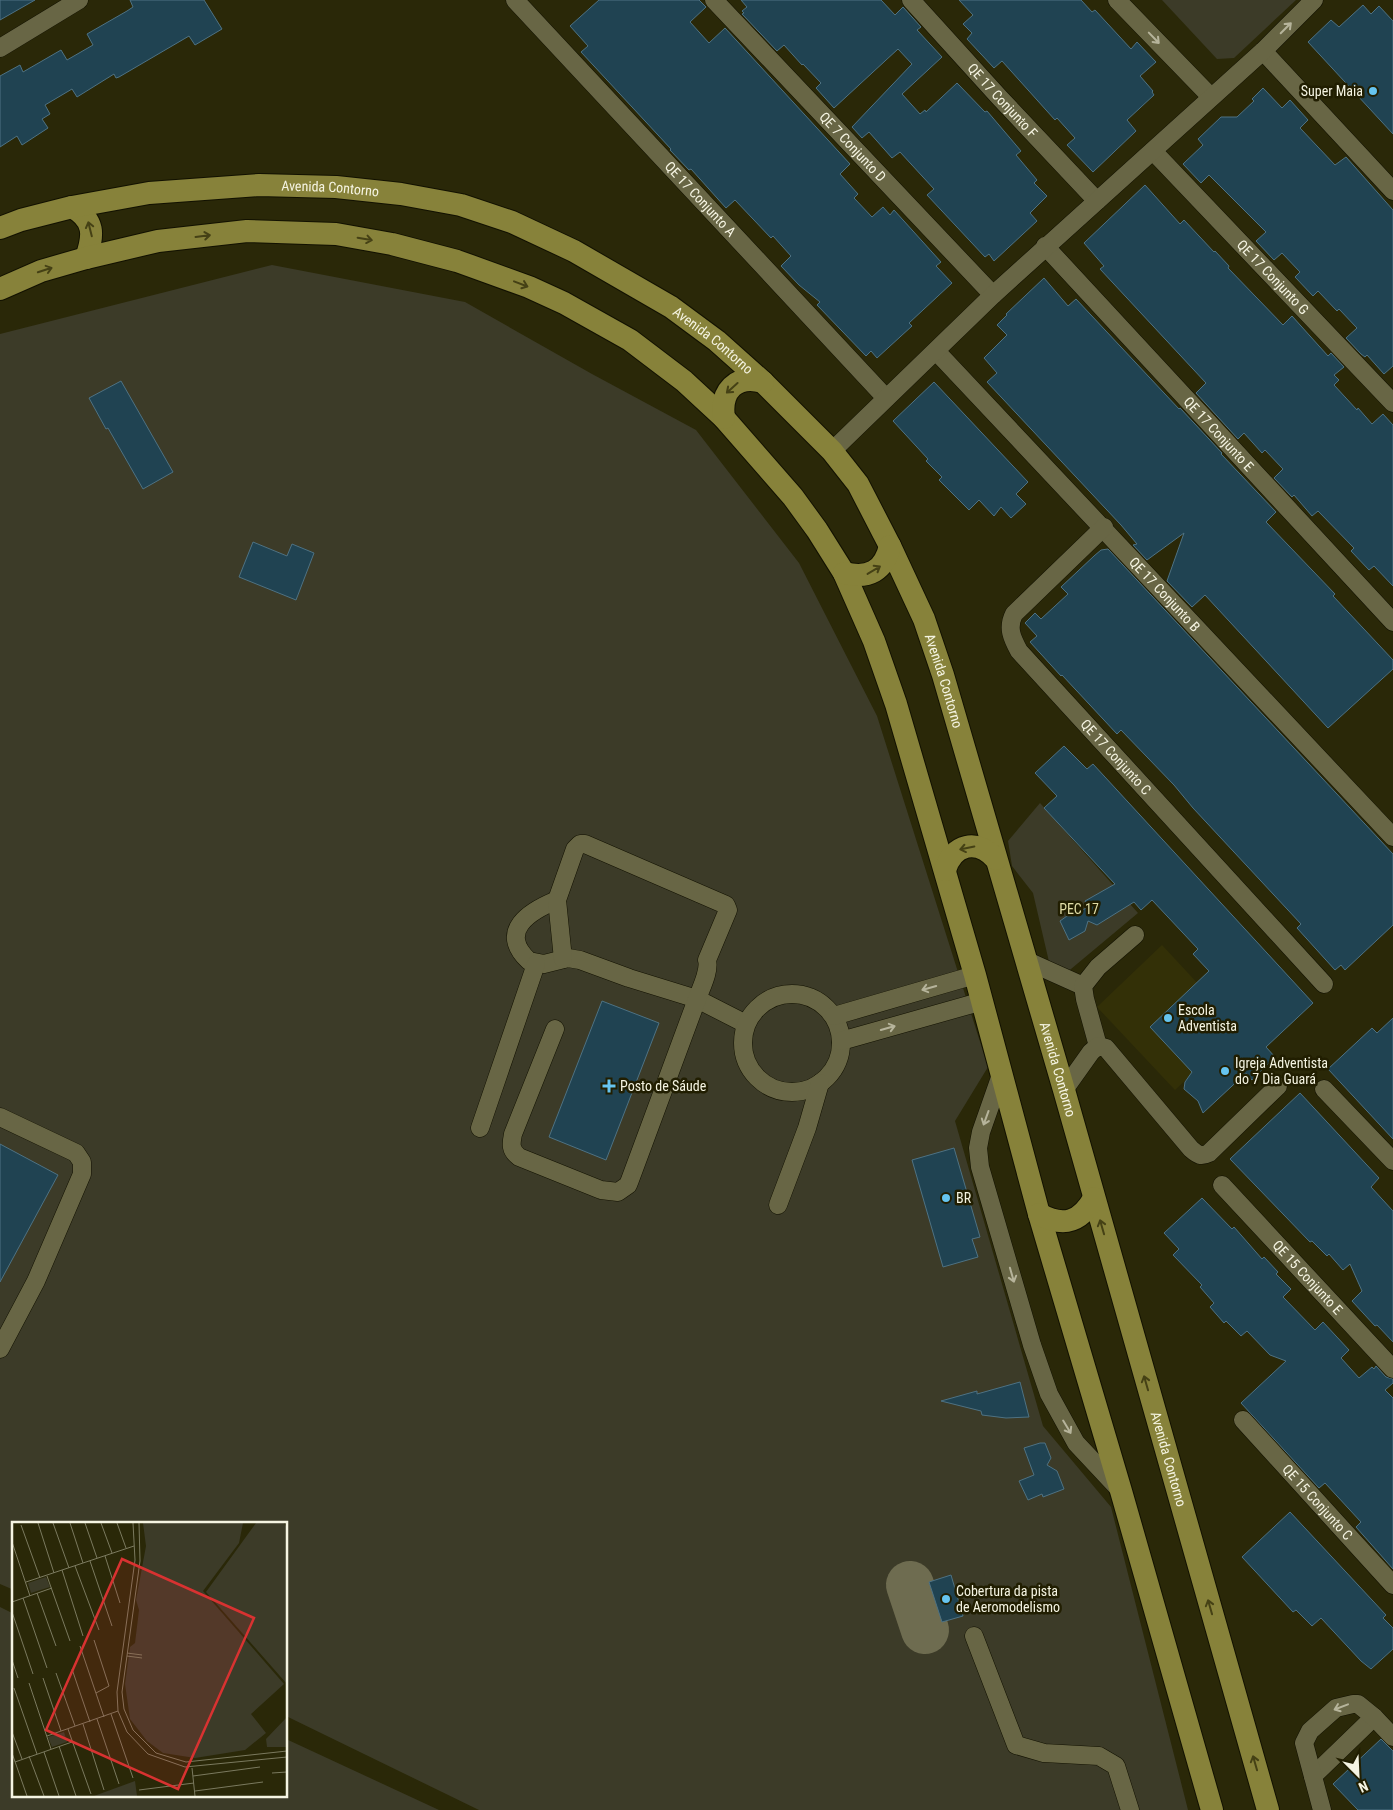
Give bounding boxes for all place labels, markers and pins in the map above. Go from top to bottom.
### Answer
place label: Super Maia [1301,83,1363,99]
marker: Super Maia [1367,85,1379,97]
place label: Escola Adventista [1178,1002,1237,1034]
marker: Escola Adventista [1162,1012,1174,1024]
place label: Igreja Adventista do 7 Dia Guará [1235,1055,1328,1087]
marker: Igreja Adventista do 7 Dia Guará [1219,1065,1231,1077]
place label: Posto de Sáude [620,1078,707,1094]
marker: Posto de Sáude [602,1079,616,1093]
place label: BR [956,1190,972,1206]
marker: BR [940,1192,952,1204]
place label: Cobertura da pista de Aeromodelismo [956,1583,1060,1615]
marker: Cobertura da pista de Aeromodelismo [940,1593,952,1605]

